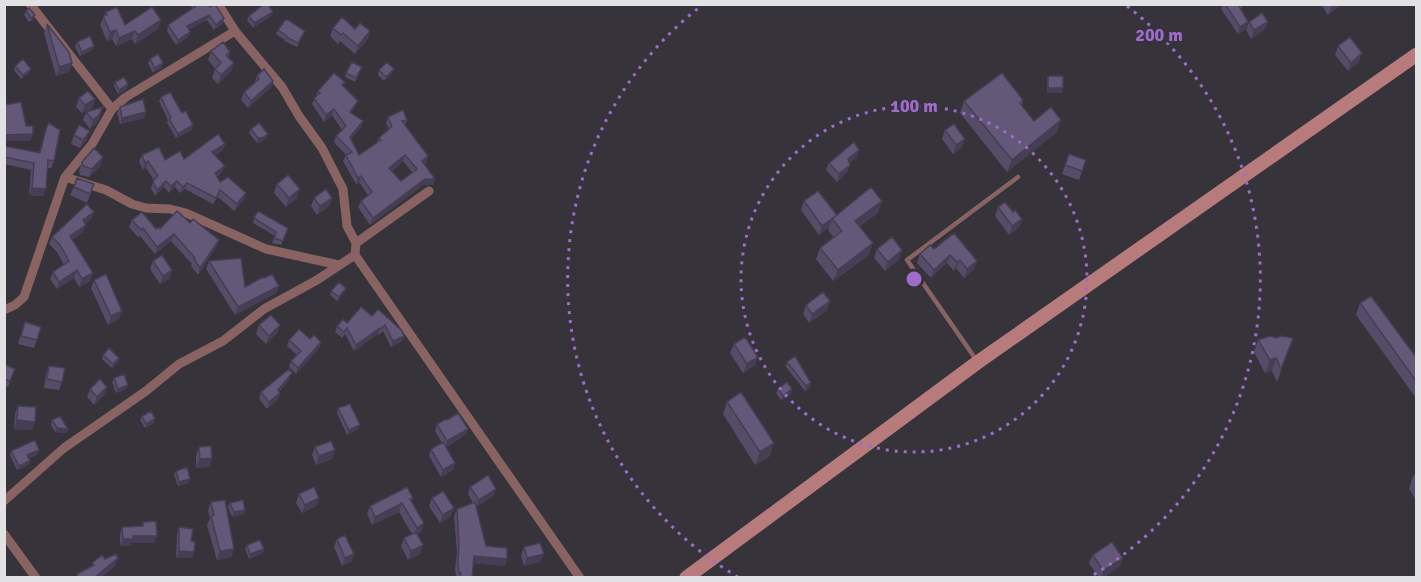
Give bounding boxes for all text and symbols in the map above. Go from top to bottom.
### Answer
text: 200 m [1135,24,1183,46]
text: 100 m [890,95,938,117]
centre of rings [904,269,924,289]

